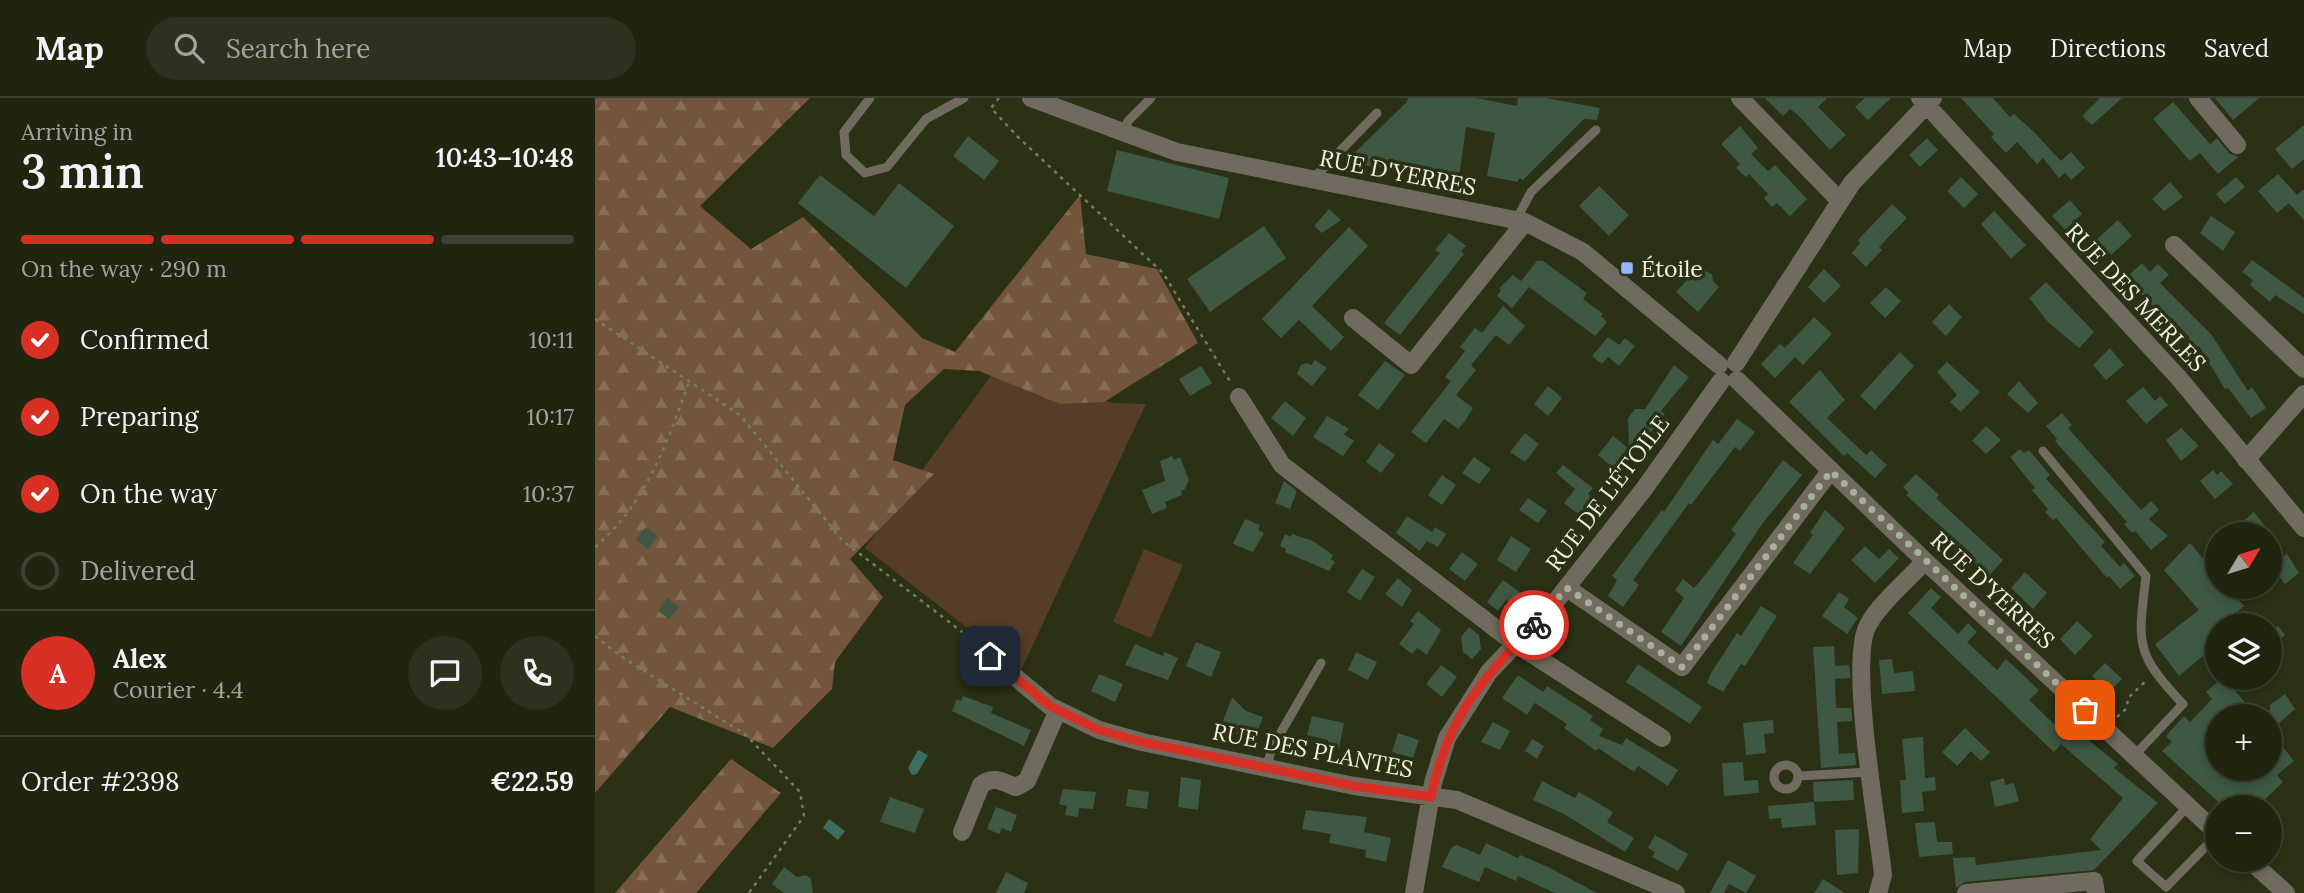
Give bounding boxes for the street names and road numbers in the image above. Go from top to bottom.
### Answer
street label: RUE D'YERRES [1317,143,1479,201]
street label: RUE DES MERLES [2060,217,2212,377]
street label: RUE DE L'ÉTOILE [1539,409,1675,577]
street label: RUE D'YERRES [1925,525,2061,655]
street label: RUE DES PLANTES [1210,716,1416,784]

